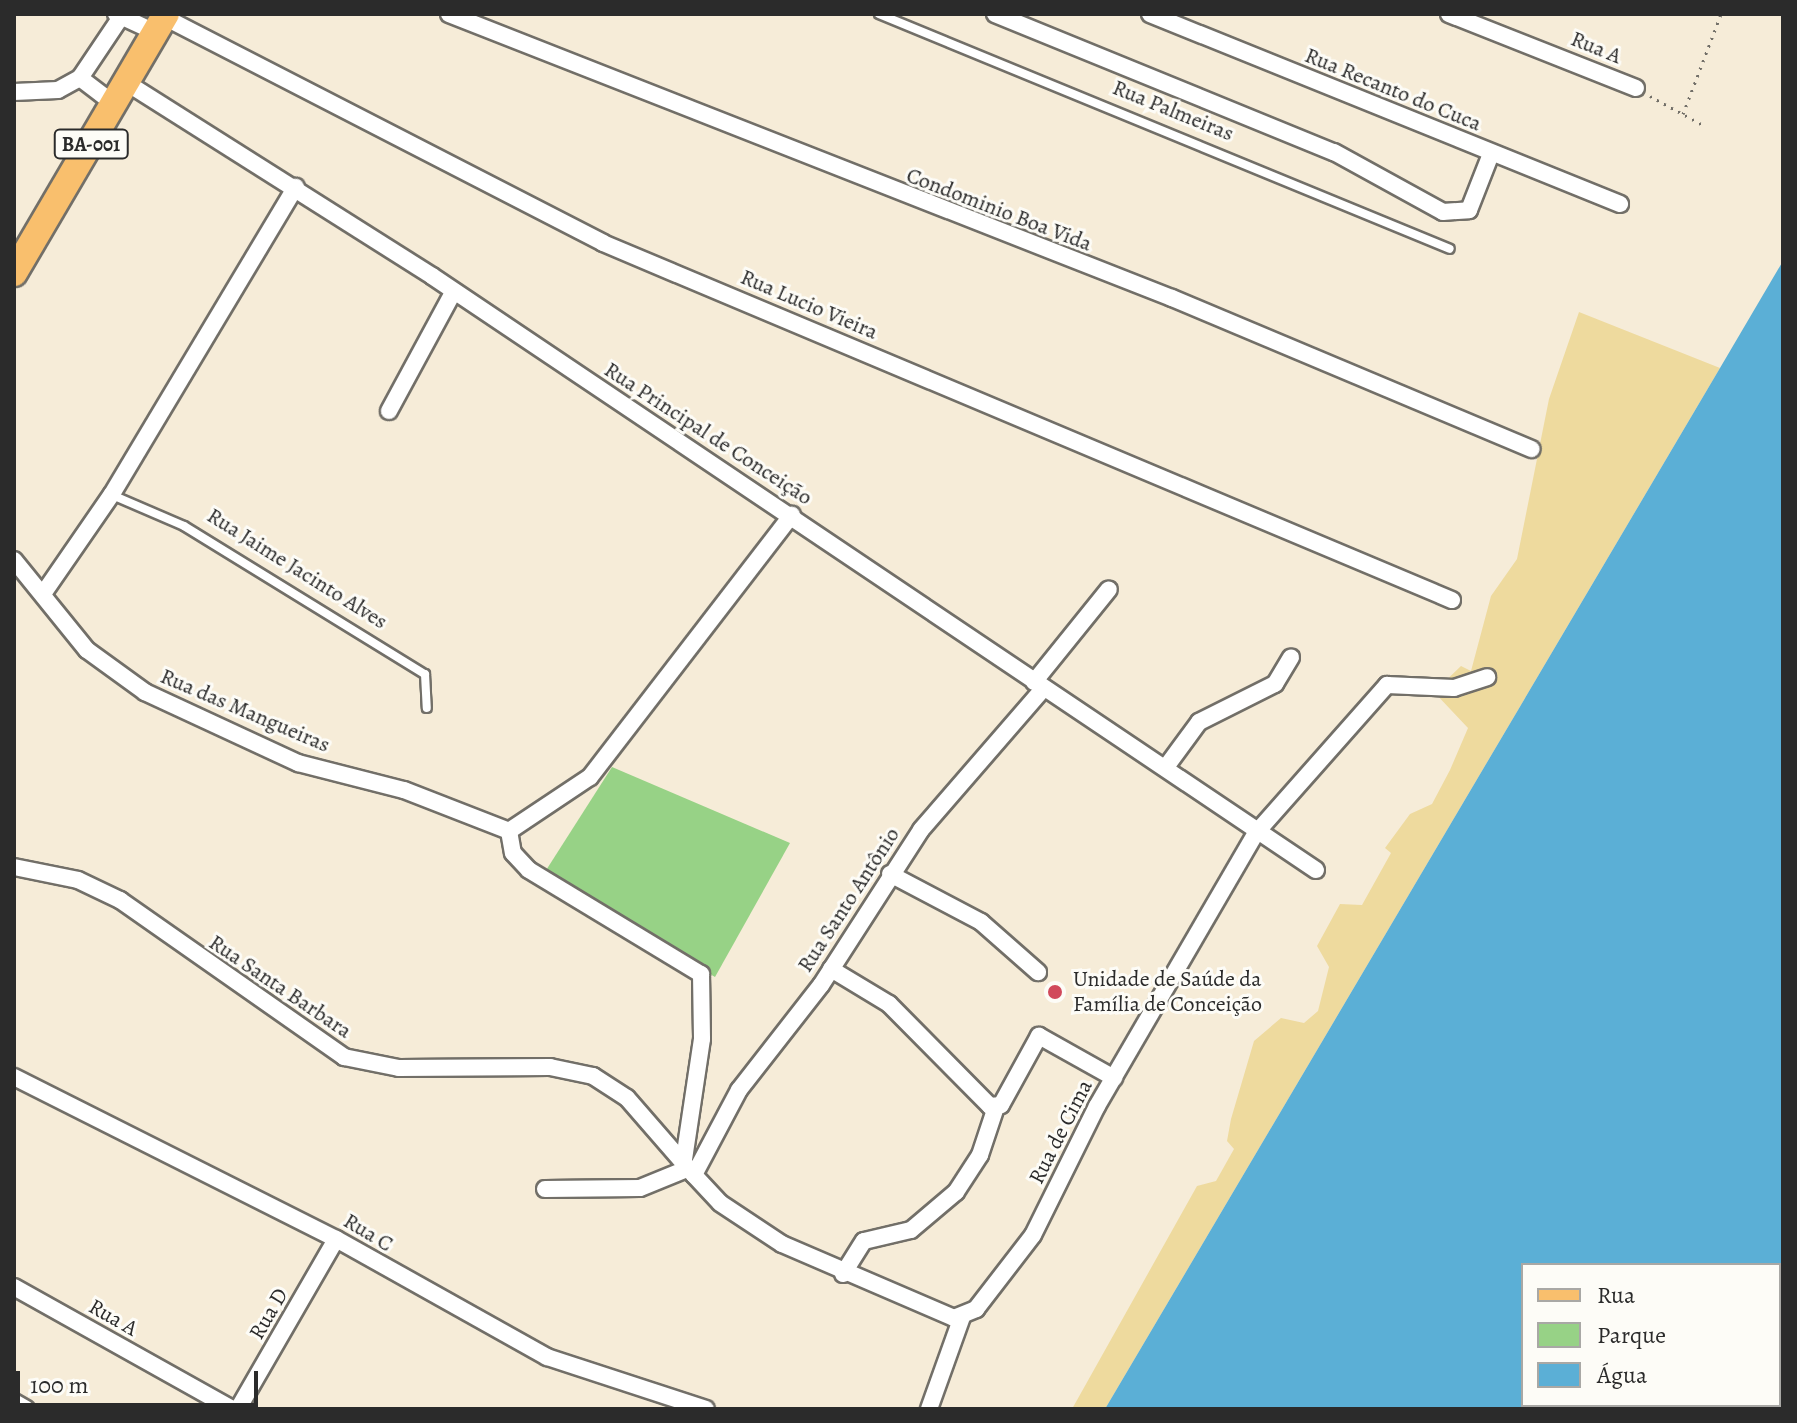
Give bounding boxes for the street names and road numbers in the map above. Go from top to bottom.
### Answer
street label: Rua A [1567,26,1625,70]
street label: Rua Recanto do Cuca [1301,43,1485,137]
street label: Rua Palmeiras [1109,75,1237,147]
road number: BA-001 [53,128,129,160]
street label: Condominio Boa Vida [903,162,1095,258]
street label: Rua Lucio Vieira [736,264,882,346]
street label: Rua Principal de Conceição [599,357,817,511]
street label: Rua Jaime Jacinto Alves [202,503,392,635]
street label: Rua das Mangueiras [156,663,334,759]
street label: Rua Santo Antônio [792,823,906,977]
street label: Rua Santa Barbara [204,930,356,1044]
street label: Rua de Cima [1023,1075,1099,1189]
street label: Rua C [338,1208,398,1258]
street label: Rua D [244,1284,294,1344]
street label: Rua A [84,1294,142,1342]

